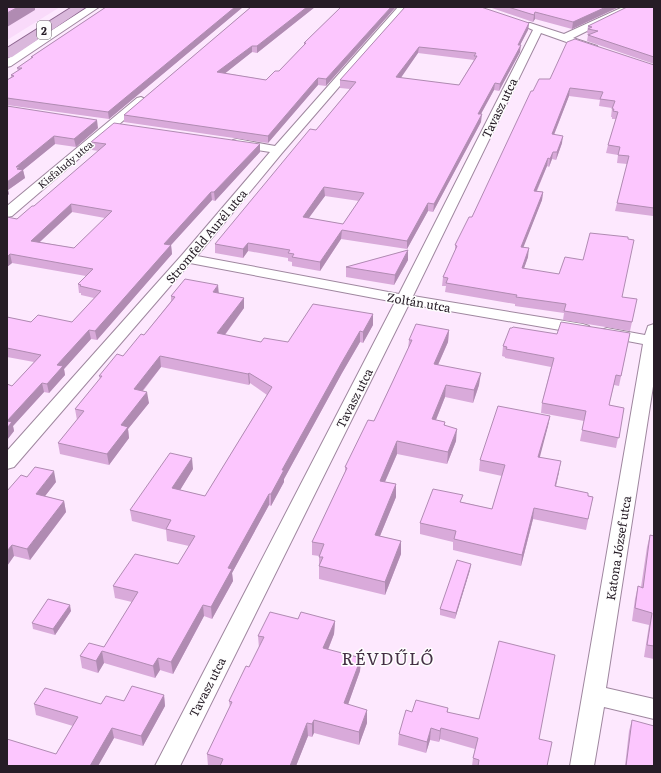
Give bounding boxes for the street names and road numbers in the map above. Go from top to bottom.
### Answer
road number: 2 [37,21,51,39]
street label: Tavasz utca [477,74,522,141]
street label: Kisfaludy utca [34,136,96,192]
street label: Stromfeld Aurél utca [161,184,251,287]
street label: Zoltán utca [386,288,453,317]
street label: Tavasz utca [331,364,377,431]
street label: Katona József utca [601,494,635,602]
street label: Tavasz utca [184,653,230,720]

